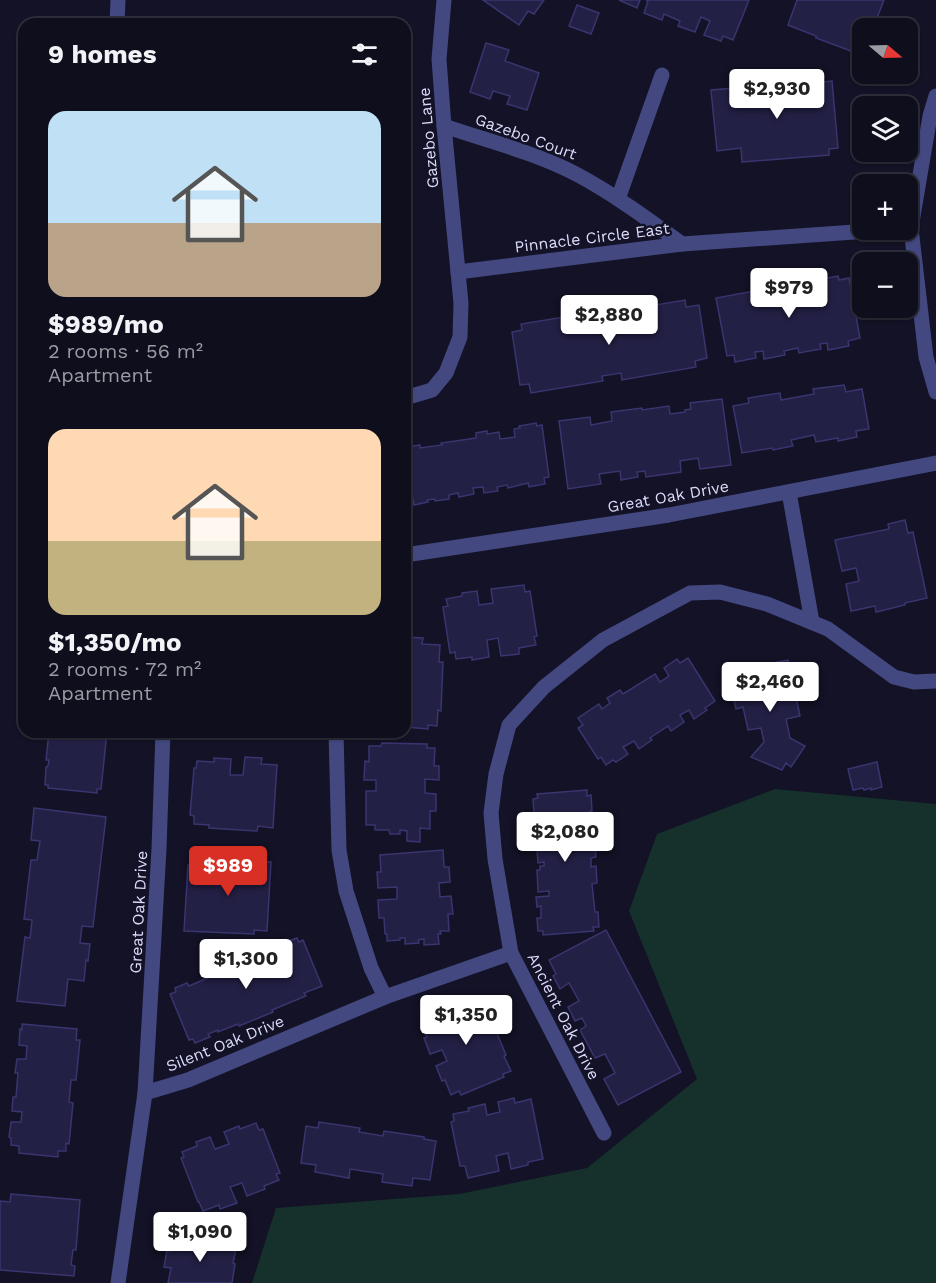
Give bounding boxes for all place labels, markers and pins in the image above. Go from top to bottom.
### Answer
pin: $2,930 [728,69,826,120]
pin: $979 [753,268,825,319]
pin: $2,880 [560,295,658,346]
pin: $2,460 [721,662,819,713]
pin: $2,080 [516,812,614,863]
pin: $989 [192,846,264,897]
pin: $1,300 [197,939,295,990]
pin: $1,350 [417,995,515,1046]
pin: $1,090 [151,1212,249,1263]

